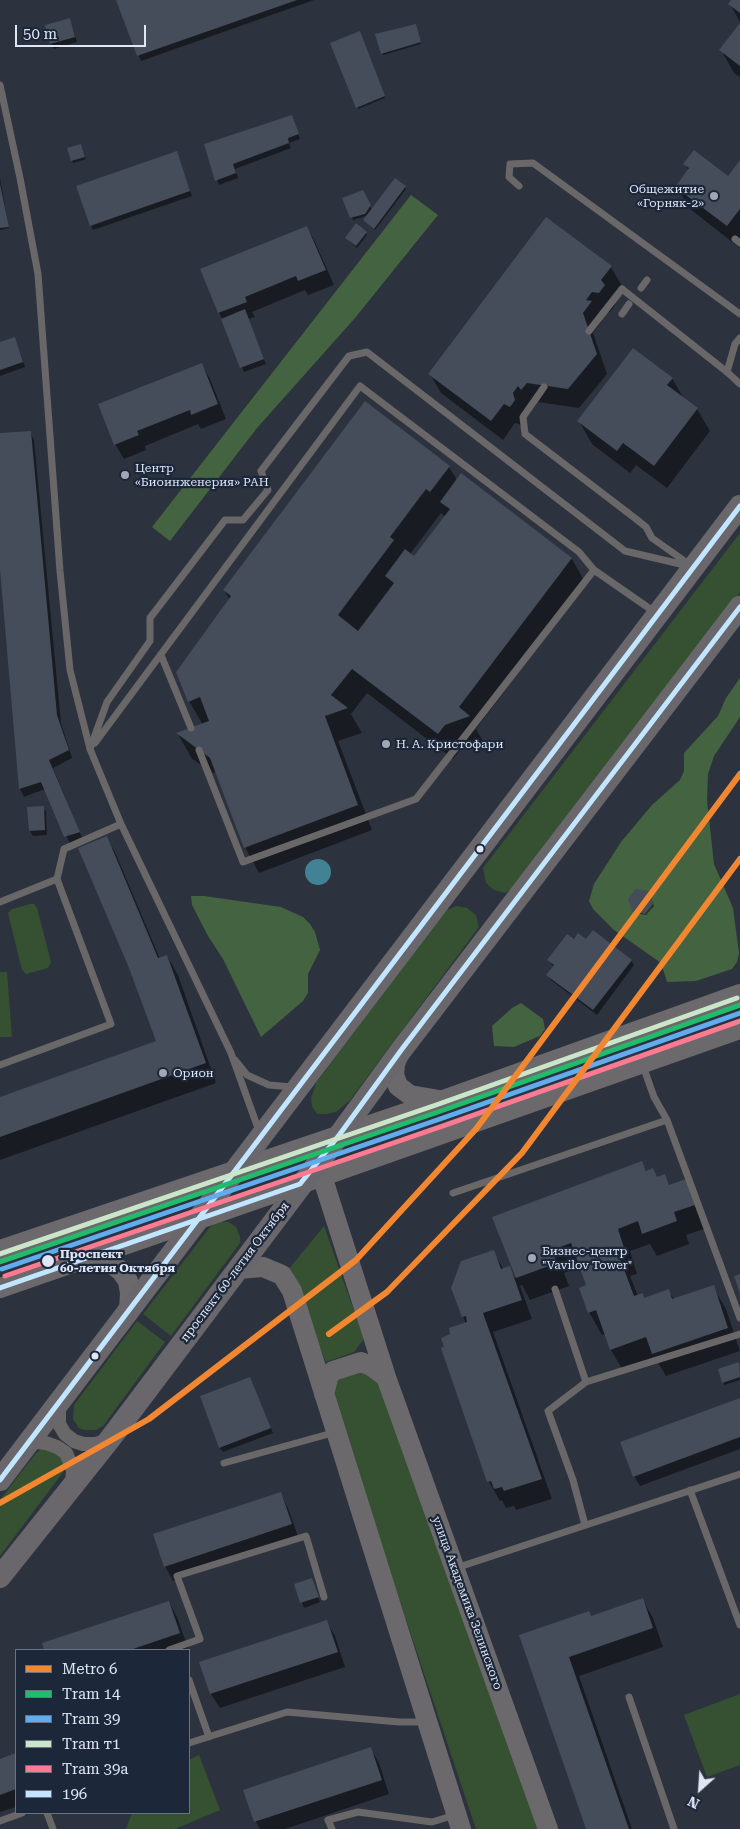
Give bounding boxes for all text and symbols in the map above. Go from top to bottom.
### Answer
scale bar [18,15,149,47]
text: 50 m [23,25,57,43]
place label: Общежитие «Горняк-2» [629,182,704,210]
marker: Общежитие «Горняк-2» [708,190,720,202]
place label: Центр «Биоинженерия» РАН [135,461,269,489]
marker: Центр «Биоинженерия» РАН [119,469,131,481]
place label: Н. А. Кристофари [396,737,503,751]
marker: Н. А. Кристофари [380,738,392,750]
unlabelled marker [475,844,485,854]
place label: Орион [173,1066,214,1080]
marker: Орион [157,1067,169,1079]
street label: проспект 60-летия Октября [178,1199,292,1345]
place label: Бизнес-центр "Vavilov Tower" [542,1244,632,1272]
place label: Проспект 60-летия Октября [60,1247,175,1275]
marker: Бизнес-центр "Vavilov Tower" [526,1252,538,1264]
marker: Проспект 60-летия Октября [40,1253,56,1269]
unlabelled marker [90,1351,100,1361]
street label: улица Академика Зелинского [429,1514,505,1692]
legend [15,1649,190,1814]
text: Metro 6 [62,1660,117,1678]
text: Tram 14 [62,1685,120,1703]
text: Tram 39 [62,1710,120,1728]
text: Tram т1 [62,1735,120,1753]
text: Tram 39а [62,1760,128,1778]
north arrow [675,1764,725,1814]
text: 196 [62,1785,87,1803]
text: N [685,1793,702,1812]

